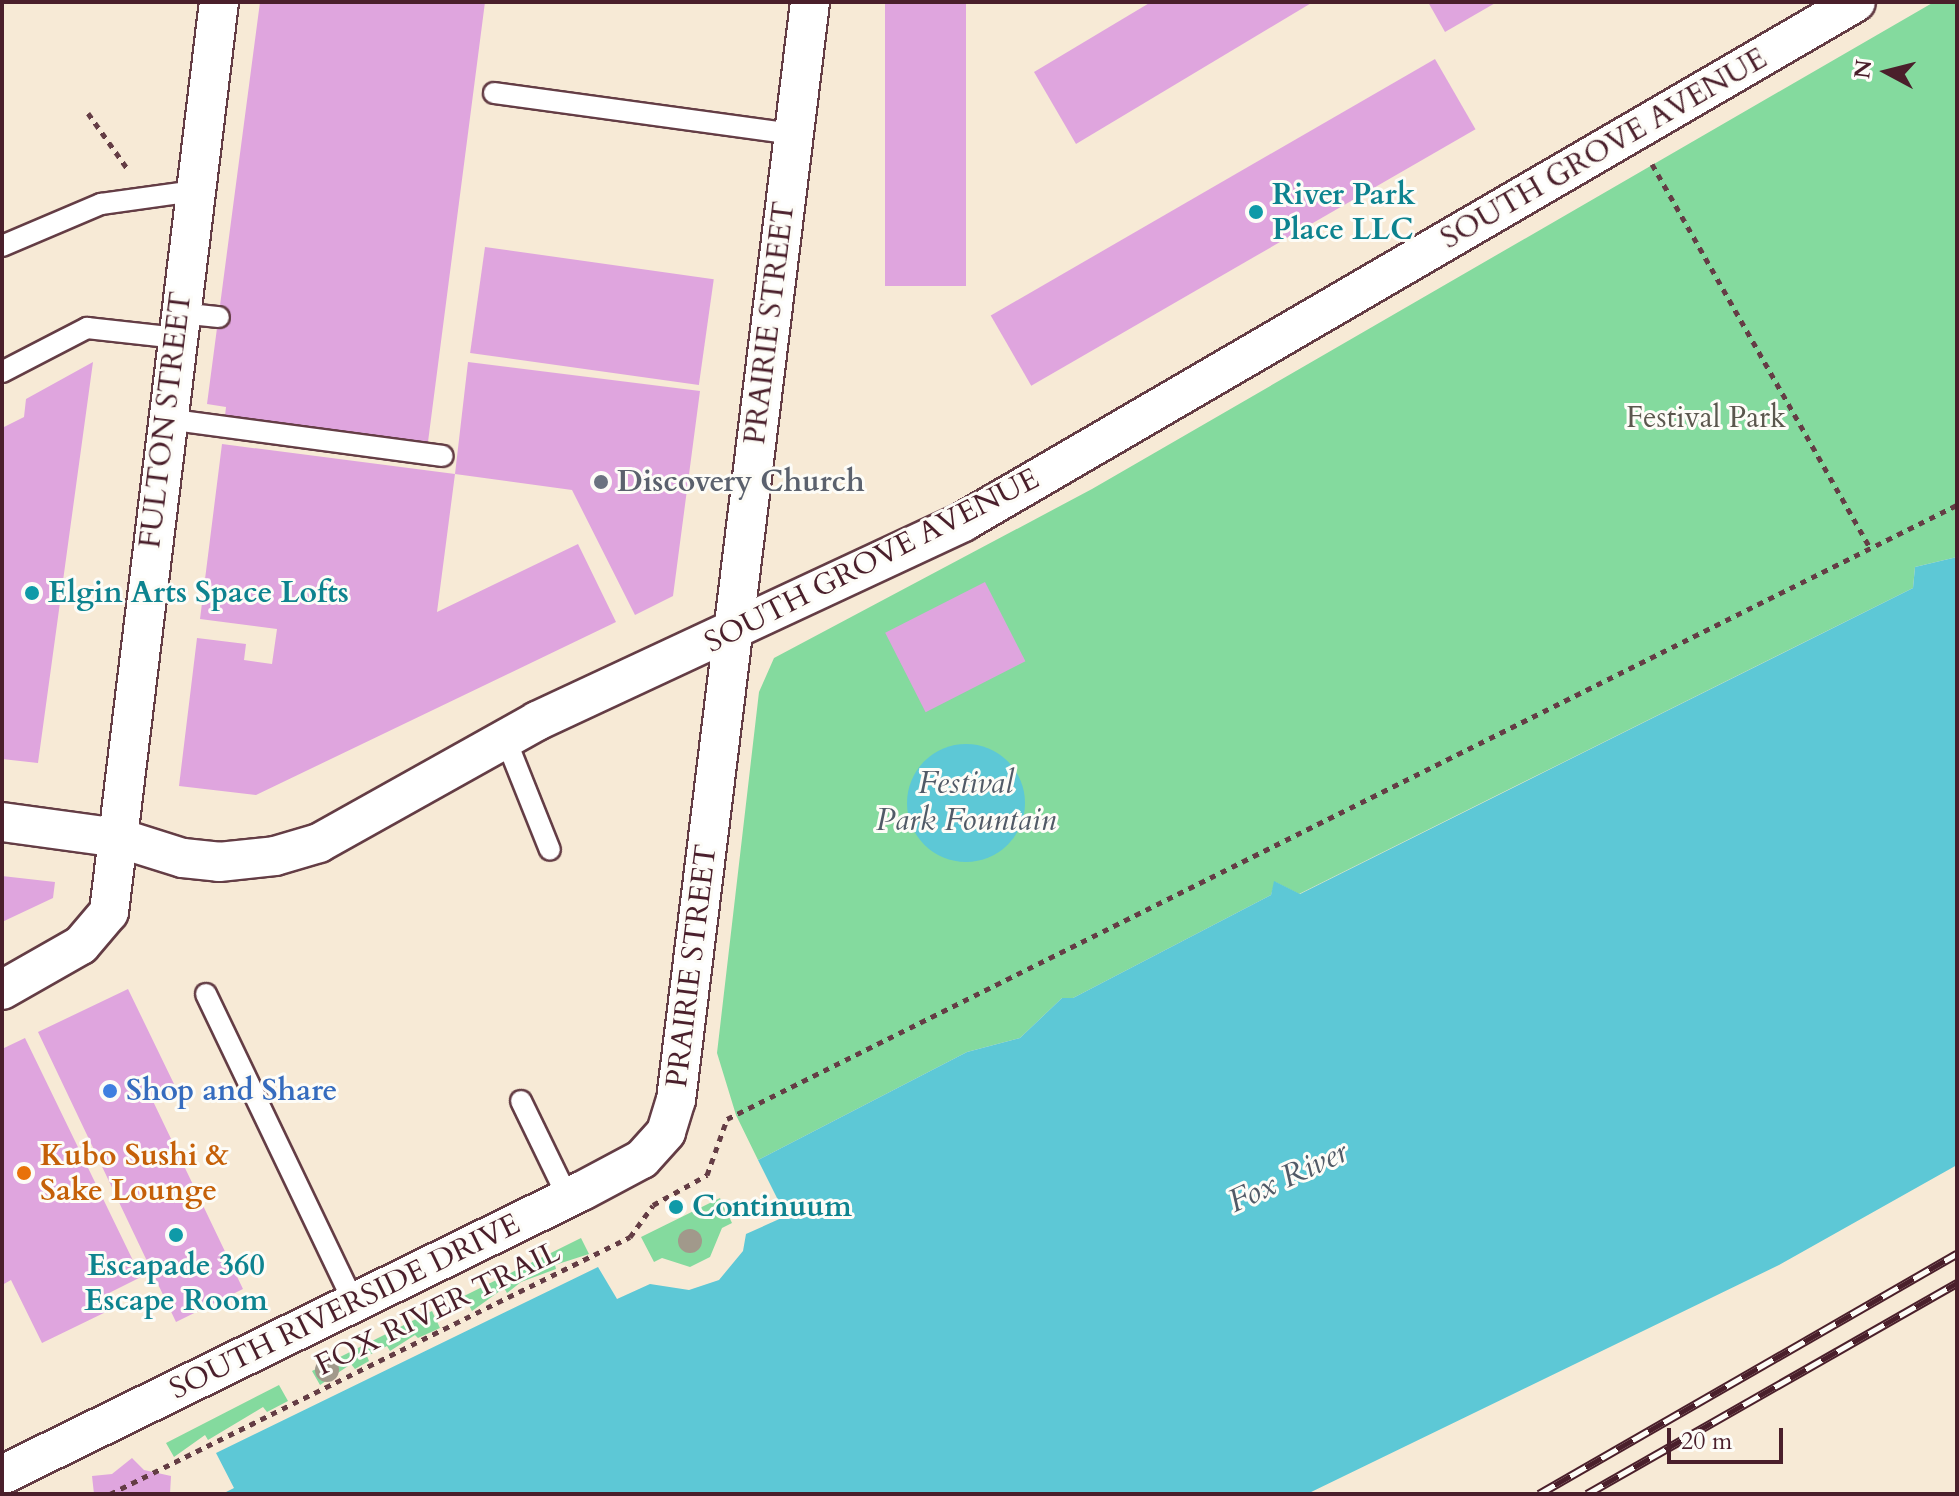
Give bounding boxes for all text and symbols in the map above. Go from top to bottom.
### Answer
north arrow [1847,32,1927,112]
street label: SOUTH GROVE AVENUE [1435,41,1773,257]
text: N [1847,58,1879,80]
place label: River Park Place LLC [1272,177,1415,248]
street label: PRAIRIE STREET [737,199,803,447]
marker: River Park Place LLC [1247,203,1265,221]
street label: FULTON STREET [132,290,200,550]
park label: Festival Park [1626,400,1786,436]
street label: SOUTH GROVE AVENUE [699,461,1045,661]
place label: Discovery Church [617,464,865,500]
marker: Discovery Church [592,473,610,491]
place label: Elgin Arts Space Lofts [48,575,349,611]
marker: Elgin Arts Space Lofts [23,584,41,602]
water label: Festival Park Fountain [876,765,1056,840]
street label: PRAIRIE STREET [659,842,725,1090]
place label: Shop and Share [126,1073,337,1109]
marker: Shop and Share [101,1082,119,1100]
water label: Fox River [1222,1133,1354,1221]
place label: Kubo Sushi & Sake Lounge [40,1138,229,1208]
marker: Kubo Sushi & Sake Lounge [15,1164,33,1182]
place label: Continuum [692,1189,852,1225]
marker: Continuum [667,1198,685,1216]
street label: SOUTH RIVERSIDE DRIVE [164,1206,526,1408]
marker: Escapade 360 Escape Room [167,1226,185,1244]
street label: FOX RIVER TRAIL [310,1234,566,1384]
place label: Escapade 360 Escape Room [84,1248,268,1318]
scale bar [1671,1412,1787,1462]
text: 20 m [1681,1425,1732,1458]

